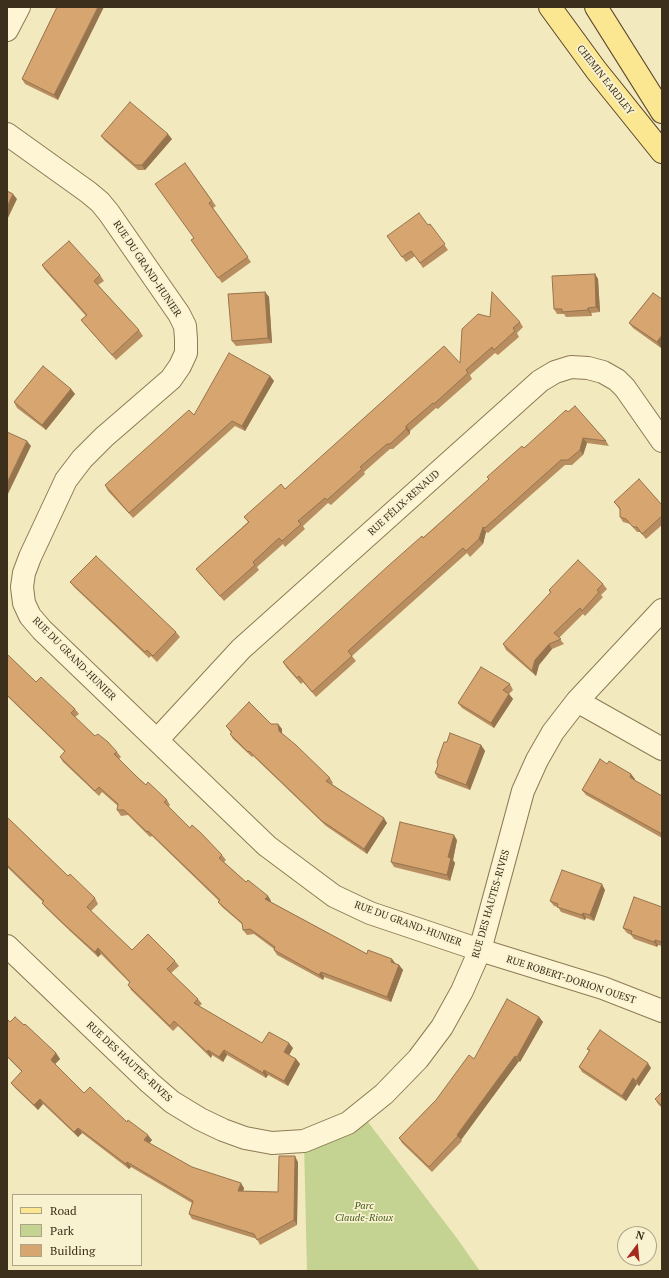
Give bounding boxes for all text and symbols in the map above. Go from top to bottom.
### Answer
street label: CHEMIN EARDLEY [574,43,636,117]
street label: RUE DU GRAND-HUNIER [110,219,184,319]
street label: RUE FÉLIX-RENAUD [366,468,442,538]
street label: RUE DU GRAND-HUNIER [30,615,118,703]
street label: RUE DES HAUTES-RIVES [470,848,512,960]
street label: RUE DU GRAND-HUNIER [353,899,463,949]
street label: RUE ROBERT-DORION OUEST [505,953,637,1007]
street label: RUE DES HAUTES-RIVES [84,1019,174,1105]
legend [12,1194,142,1266]
park label: Parc Claude-Rioux [335,1200,393,1224]
text: Road [50,1203,77,1218]
text: Park [50,1223,74,1238]
north arrow [617,1226,657,1266]
text: N [634,1228,646,1243]
text: Building [50,1243,95,1258]

